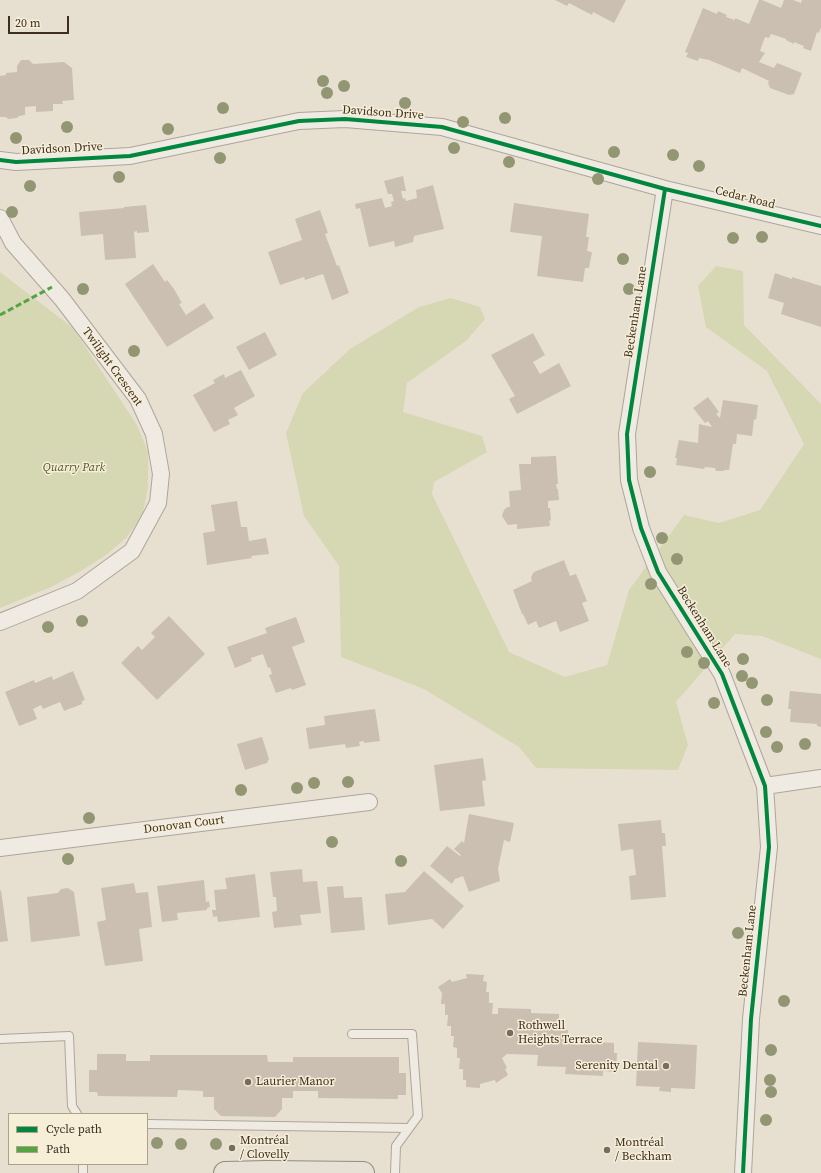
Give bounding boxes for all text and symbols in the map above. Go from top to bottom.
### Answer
scale bar [10,8,71,34]
text: 20 m [15,15,41,31]
street label: Davidson Drive [342,103,424,123]
street label: Davidson Drive [21,140,103,158]
street label: Cedar Road [713,184,777,212]
street label: Beckenham Lane [622,265,650,359]
street label: Twilight Crescent [79,325,145,409]
park label: Quarry Park [43,461,105,475]
street label: Beckenham Lane [673,584,735,670]
street label: Donovan Court [143,813,225,837]
street label: Beckenham Lane [736,904,760,998]
place label: Rothwell Heights Terrace [518,1019,603,1047]
marker: Rothwell Heights Terrace [505,1028,515,1038]
place label: Serenity Dental [576,1059,658,1073]
marker: Serenity Dental [661,1061,671,1071]
place label: Laurier Manor [256,1075,334,1089]
marker: Laurier Manor [243,1077,253,1087]
legend [8,1113,148,1165]
text: Cycle path [46,1121,102,1137]
place label: Montréal / Clovelly [240,1134,289,1162]
place label: Montréal / Beckham [615,1136,672,1164]
text: Path [46,1141,70,1157]
marker: Montréal / Clovelly [227,1143,237,1153]
marker: Montréal / Beckham [602,1145,612,1155]

